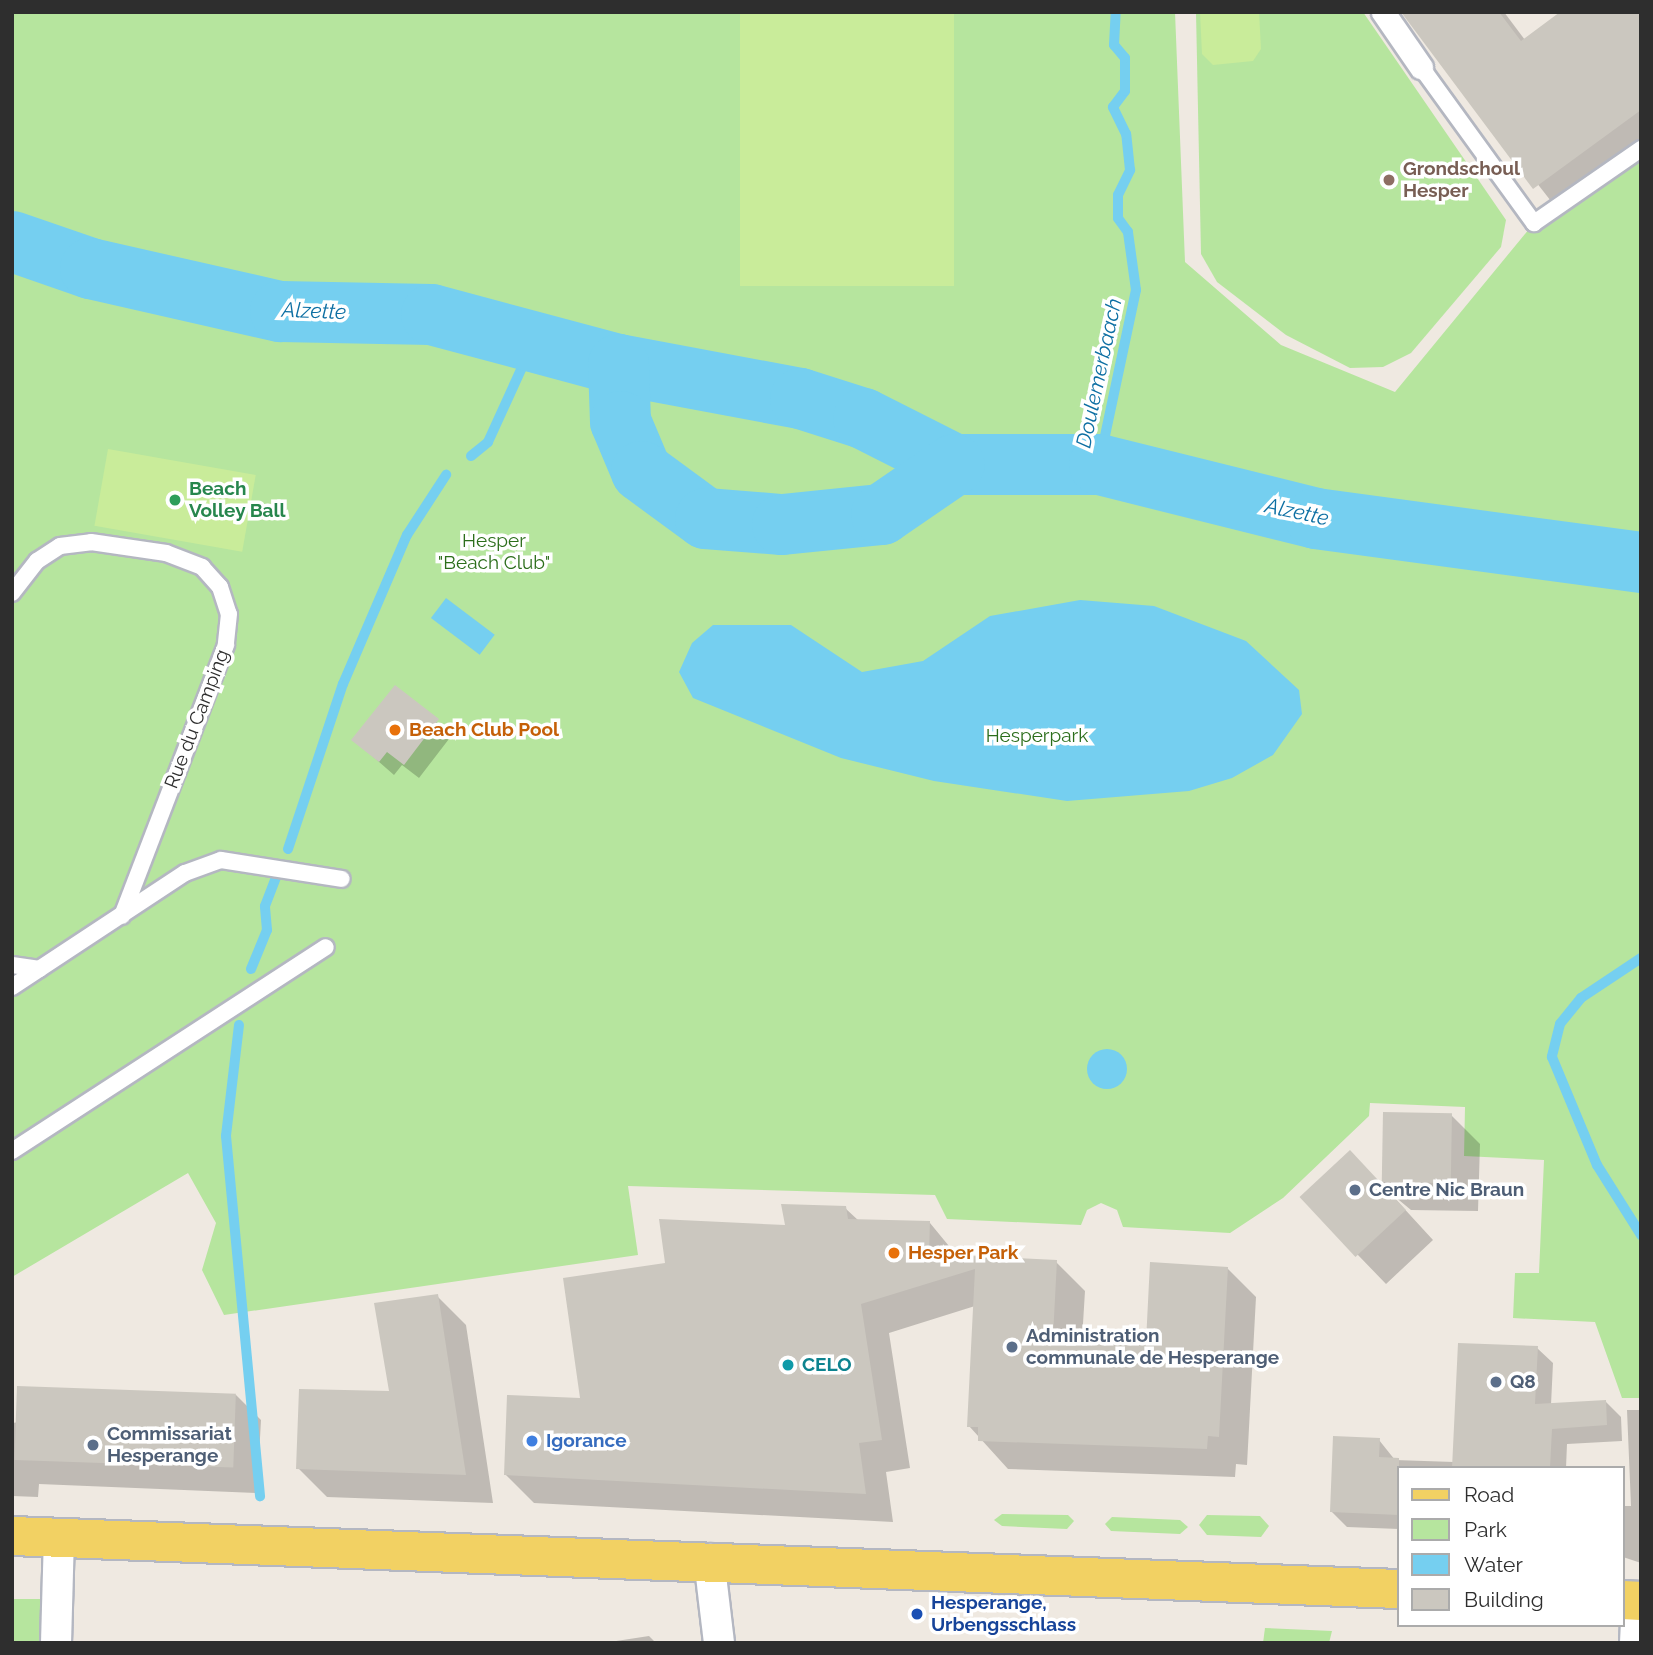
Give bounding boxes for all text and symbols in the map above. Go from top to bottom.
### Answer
place label: Grondschoul Hesper [1403,158,1520,202]
marker: Grondschoul Hesper [1381,172,1397,188]
water label: Doulemerbaach [1071,296,1127,450]
water label: Alzette [281,297,347,325]
place label: Beach Volley Ball [189,478,286,522]
marker: Beach Volley Ball [167,492,183,508]
water label: Alzette [1263,493,1331,531]
park label: Hesper "Beach Club" [438,530,550,574]
street label: Rue du Camping [160,646,234,792]
place label: Beach Club Pool [409,719,559,741]
marker: Beach Club Pool [387,722,403,738]
park label: Hesperpark [986,725,1088,747]
place label: Centre Nic Braun [1369,1179,1524,1201]
marker: Centre Nic Braun [1347,1182,1363,1198]
place label: Hesper Park [908,1242,1019,1264]
marker: Hesper Park [886,1245,902,1261]
place label: Administration communale de Hesperange [1026,1325,1279,1369]
marker: Administration communale de Hesperange [1004,1339,1020,1355]
place label: CELO [802,1354,852,1376]
marker: CELO [780,1357,796,1373]
place label: Q8 [1510,1371,1536,1393]
marker: Q8 [1488,1374,1504,1390]
place label: Commissariat Hesperange [107,1423,232,1467]
place label: Igorance [546,1430,627,1452]
marker: Igorance [524,1433,540,1449]
marker: Commissariat Hesperange [85,1437,101,1453]
legend [1398,1466,1625,1627]
text: Road [1464,1482,1514,1507]
text: Park [1464,1517,1507,1542]
text: Water [1464,1552,1523,1577]
text: Building [1464,1587,1544,1612]
place label: Hesperange, Urbengsschlass [931,1592,1076,1636]
marker: Hesperange, Urbengsschlass [909,1606,925,1622]

